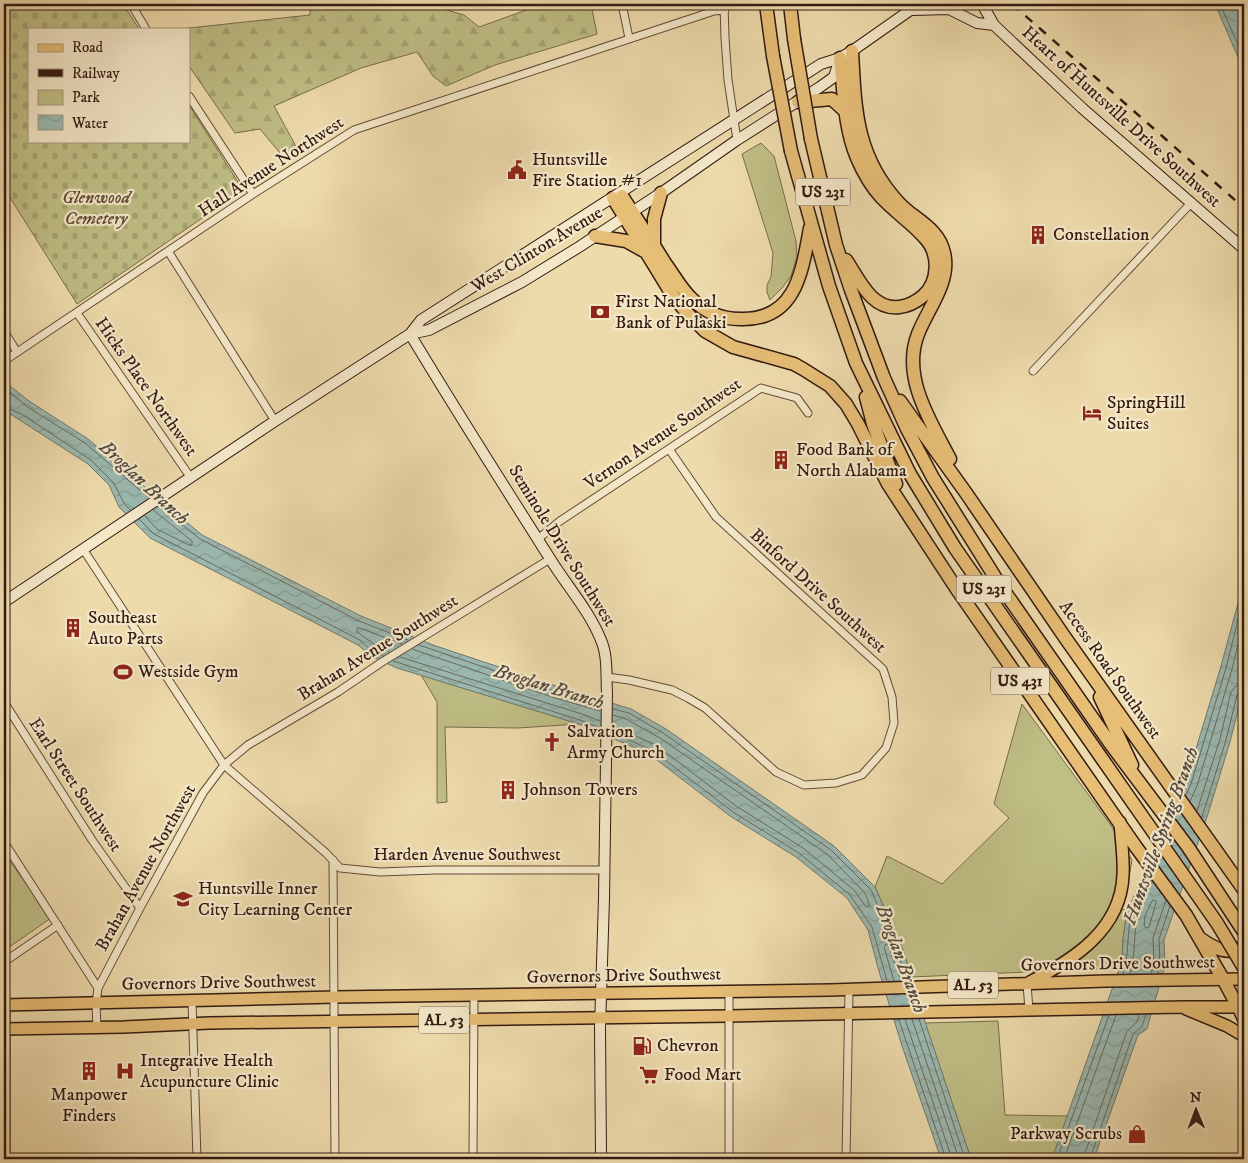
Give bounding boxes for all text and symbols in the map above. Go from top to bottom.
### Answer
street label: Heart of Huntsville Drive Southwest [1017,22,1225,212]
legend [28,28,190,142]
text: Road [72,38,104,57]
text: Railway [72,64,120,83]
text: Park [72,88,101,107]
street label: Hall Avenue Northwest [194,112,348,222]
text: Water [71,114,108,133]
place label: Huntsville Fire Station #1 [532,149,642,192]
public building icon: Huntsville Fire Station #1 [506,159,528,181]
road number: US 231 [796,178,850,206]
park label: Glenwood Cemetery [62,187,132,230]
street label: West Clinton Avenue [466,202,607,299]
building icon: Constellation [1027,224,1049,246]
place label: Constellation [1053,224,1150,246]
place label: First National Bank of Pulaski [615,291,726,334]
bank icon: First National Bank of Pulaski [589,301,611,323]
street label: Hicks Place Northwest [90,313,202,461]
street label: Vernon Avenue Southwest [580,373,746,495]
place label: SpringHill Suites [1107,392,1186,435]
hotel icon: SpringHill Suites [1081,402,1103,424]
water label: Broglan Branch [94,435,194,530]
place label: Food Bank of North Alabama [796,439,907,482]
building icon: Food Bank of North Alabama [770,449,792,471]
street label: Seminole Drive Southwest [503,461,621,631]
street label: Binford Drive Southwest [745,524,891,658]
road number: US 231 [956,576,1012,602]
street label: Brahan Avenue Southwest [294,590,462,706]
street label: Access Road Southwest [1054,596,1166,744]
place label: Southeast Auto Parts [88,607,163,650]
building icon: Southeast Auto Parts [62,617,84,639]
water label: Broglan Branch [490,659,607,715]
sports icon: Westside Gym [112,661,134,683]
place label: Westside Gym [137,661,238,683]
road number: US 431 [991,668,1049,694]
street label: Earl Street Southwest [23,714,127,856]
place label: Salvation Army Church [567,721,665,764]
church icon: Salvation Army Church [541,731,563,753]
water label: Huntsville Spring Branch [1118,744,1205,929]
building icon: Johnson Towers [497,779,519,801]
place label: Johnson Towers [521,779,638,801]
street label: Brahan Avenue Northwest [91,781,201,955]
street label: Harden Avenue Southwest [373,844,561,866]
place label: Huntsville Inner City Learning Center [198,878,352,921]
school or university icon: Huntsville Inner City Learning Center [172,888,194,910]
water label: Broglan Branch [870,901,931,1017]
street label: Governors Drive Southwest [1021,951,1216,977]
street label: Governors Drive Southwest [527,963,722,989]
street label: Governors Drive Southwest [122,970,317,996]
road number: AL 53 [948,972,998,998]
road number: AL 53 [419,1006,469,1034]
fuel station icon: Chevron [631,1035,653,1057]
place label: Chevron [657,1035,719,1057]
place label: Integrative Health Acupuncture Clinic [140,1050,279,1093]
building icon: Manpower Finders [78,1060,100,1082]
hospital icon: Integrative Health Acupuncture Clinic [114,1060,136,1082]
supermarket icon: Food Mart [638,1064,660,1086]
place label: Food Mart [664,1064,742,1086]
place label: Manpower Finders [51,1084,128,1127]
north arrow [1170,1086,1220,1136]
text: N [1190,1089,1202,1107]
place label: Parkway Scrubs [1010,1123,1122,1145]
shop icon: Parkway Scrubs [1126,1123,1148,1145]

